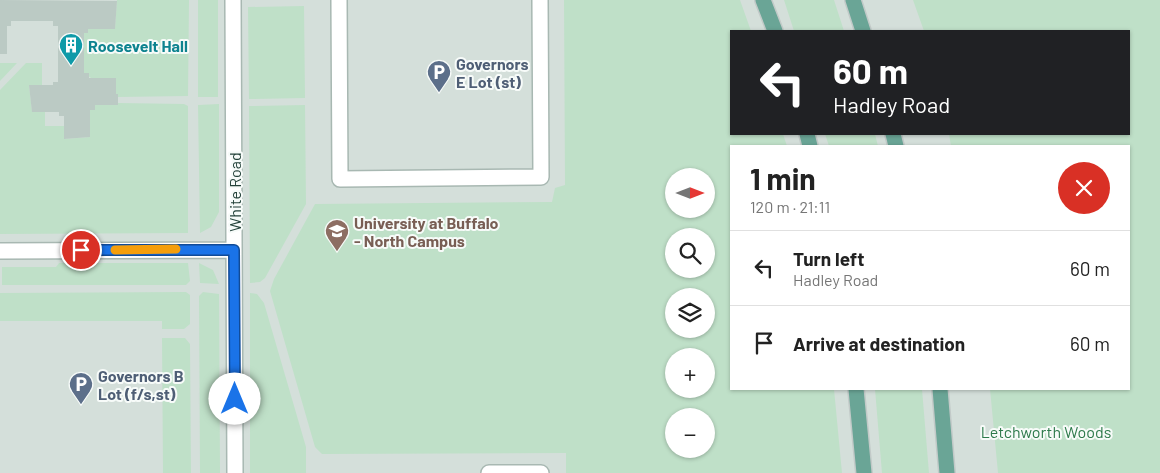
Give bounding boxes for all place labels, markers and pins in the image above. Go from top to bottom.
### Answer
building icon: Roosevelt Hall [58,32,84,66]
place label: Roosevelt Hall [88,36,188,55]
place label: Governors E Lot (st) [456,54,529,91]
parking icon: Governors E Lot (st) [426,59,452,93]
place label: University at Buffalo - North Campus [354,213,499,250]
school or university icon: University at Buffalo - North Campus [324,218,350,252]
pin [60,229,102,271]
place label: Governors B Lot (f/s,st) [98,366,184,403]
parking icon: Governors B Lot (f/s,st) [68,371,94,405]

